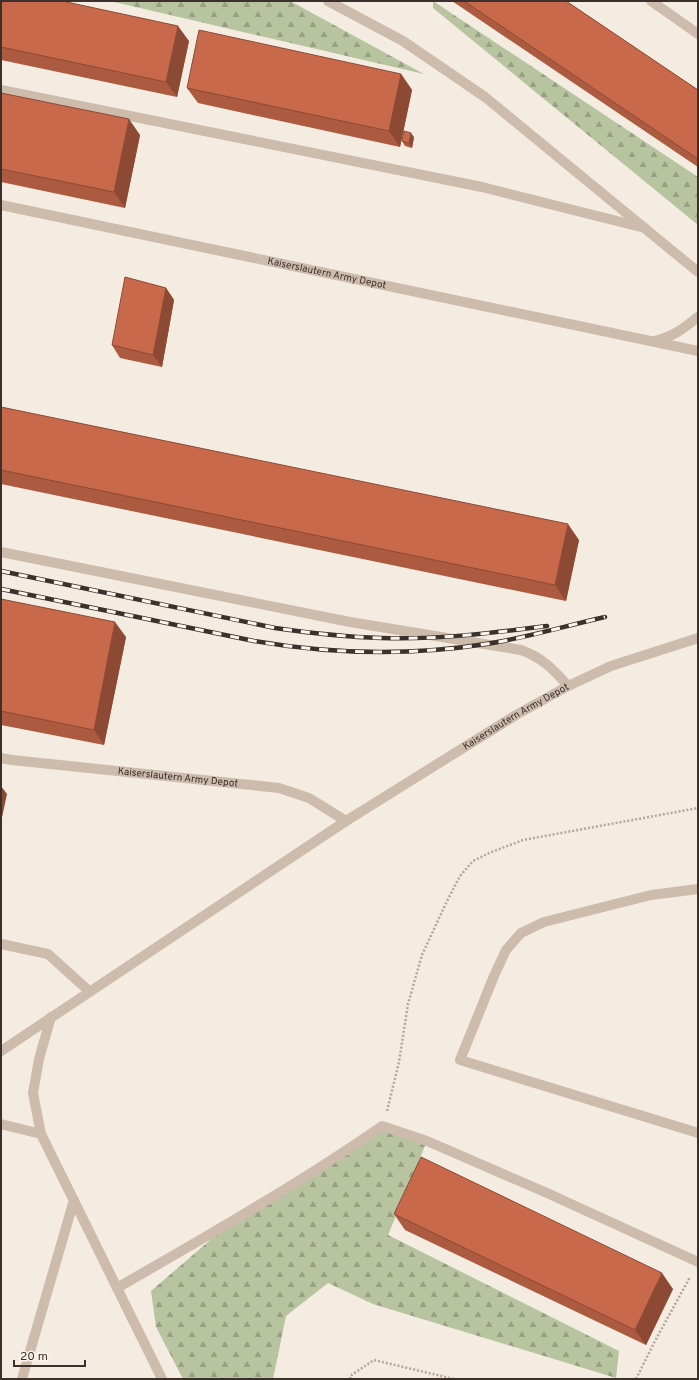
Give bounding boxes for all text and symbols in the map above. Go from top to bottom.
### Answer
street label: Kaiserslautern Army Depot [266,255,388,292]
street label: Kaiserslautern Army Depot [460,680,571,753]
street label: Kaiserslautern Army Depot [117,765,239,790]
scale bar [14,1342,85,1368]
text: 20 m [20,1349,48,1365]

